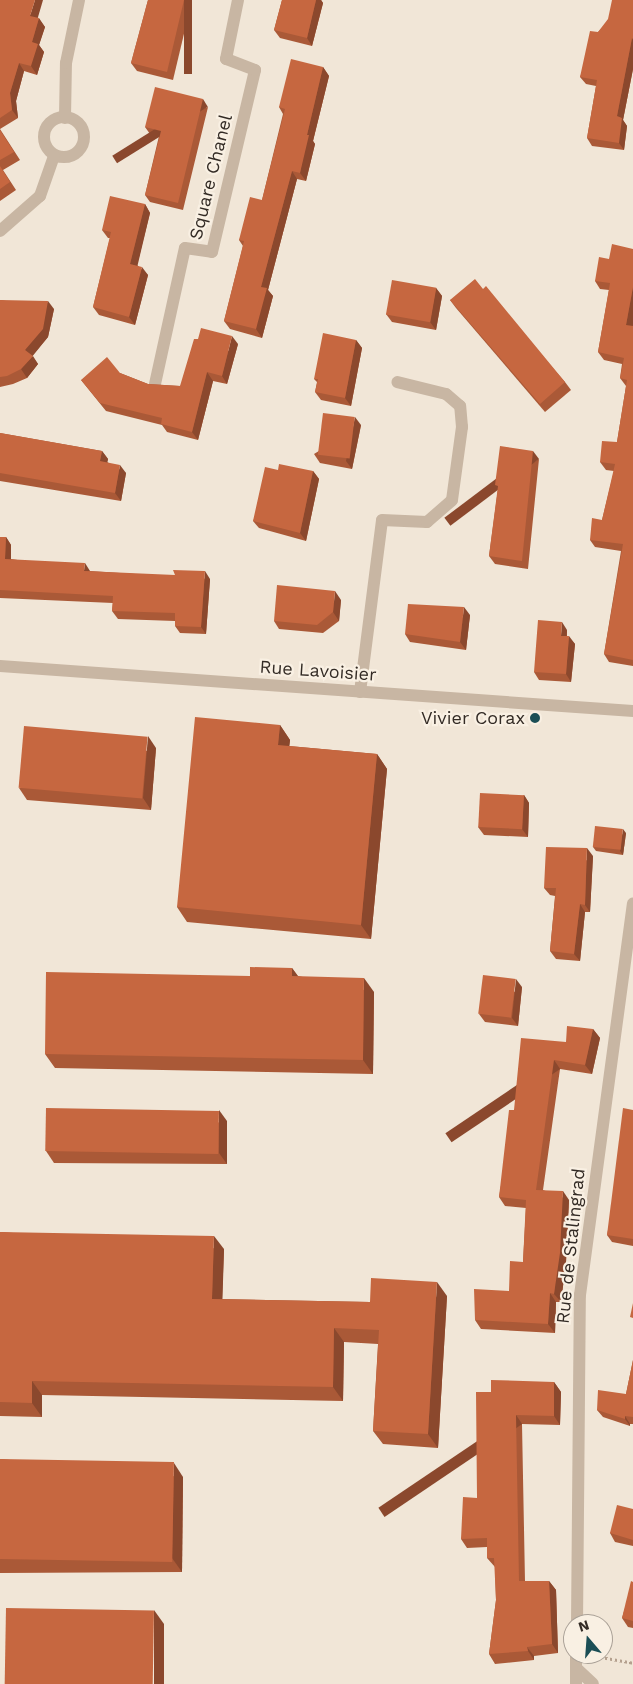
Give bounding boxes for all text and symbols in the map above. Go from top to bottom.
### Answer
street label: Square Chanel [185,112,237,242]
street label: Rue Lavoisier [259,656,377,686]
place label: Vivier Corax [421,707,525,729]
marker: Vivier Corax [529,712,541,724]
street label: Rue de Stalingrad [552,1167,590,1325]
north arrow [563,1614,613,1664]
text: N [576,1616,591,1635]

